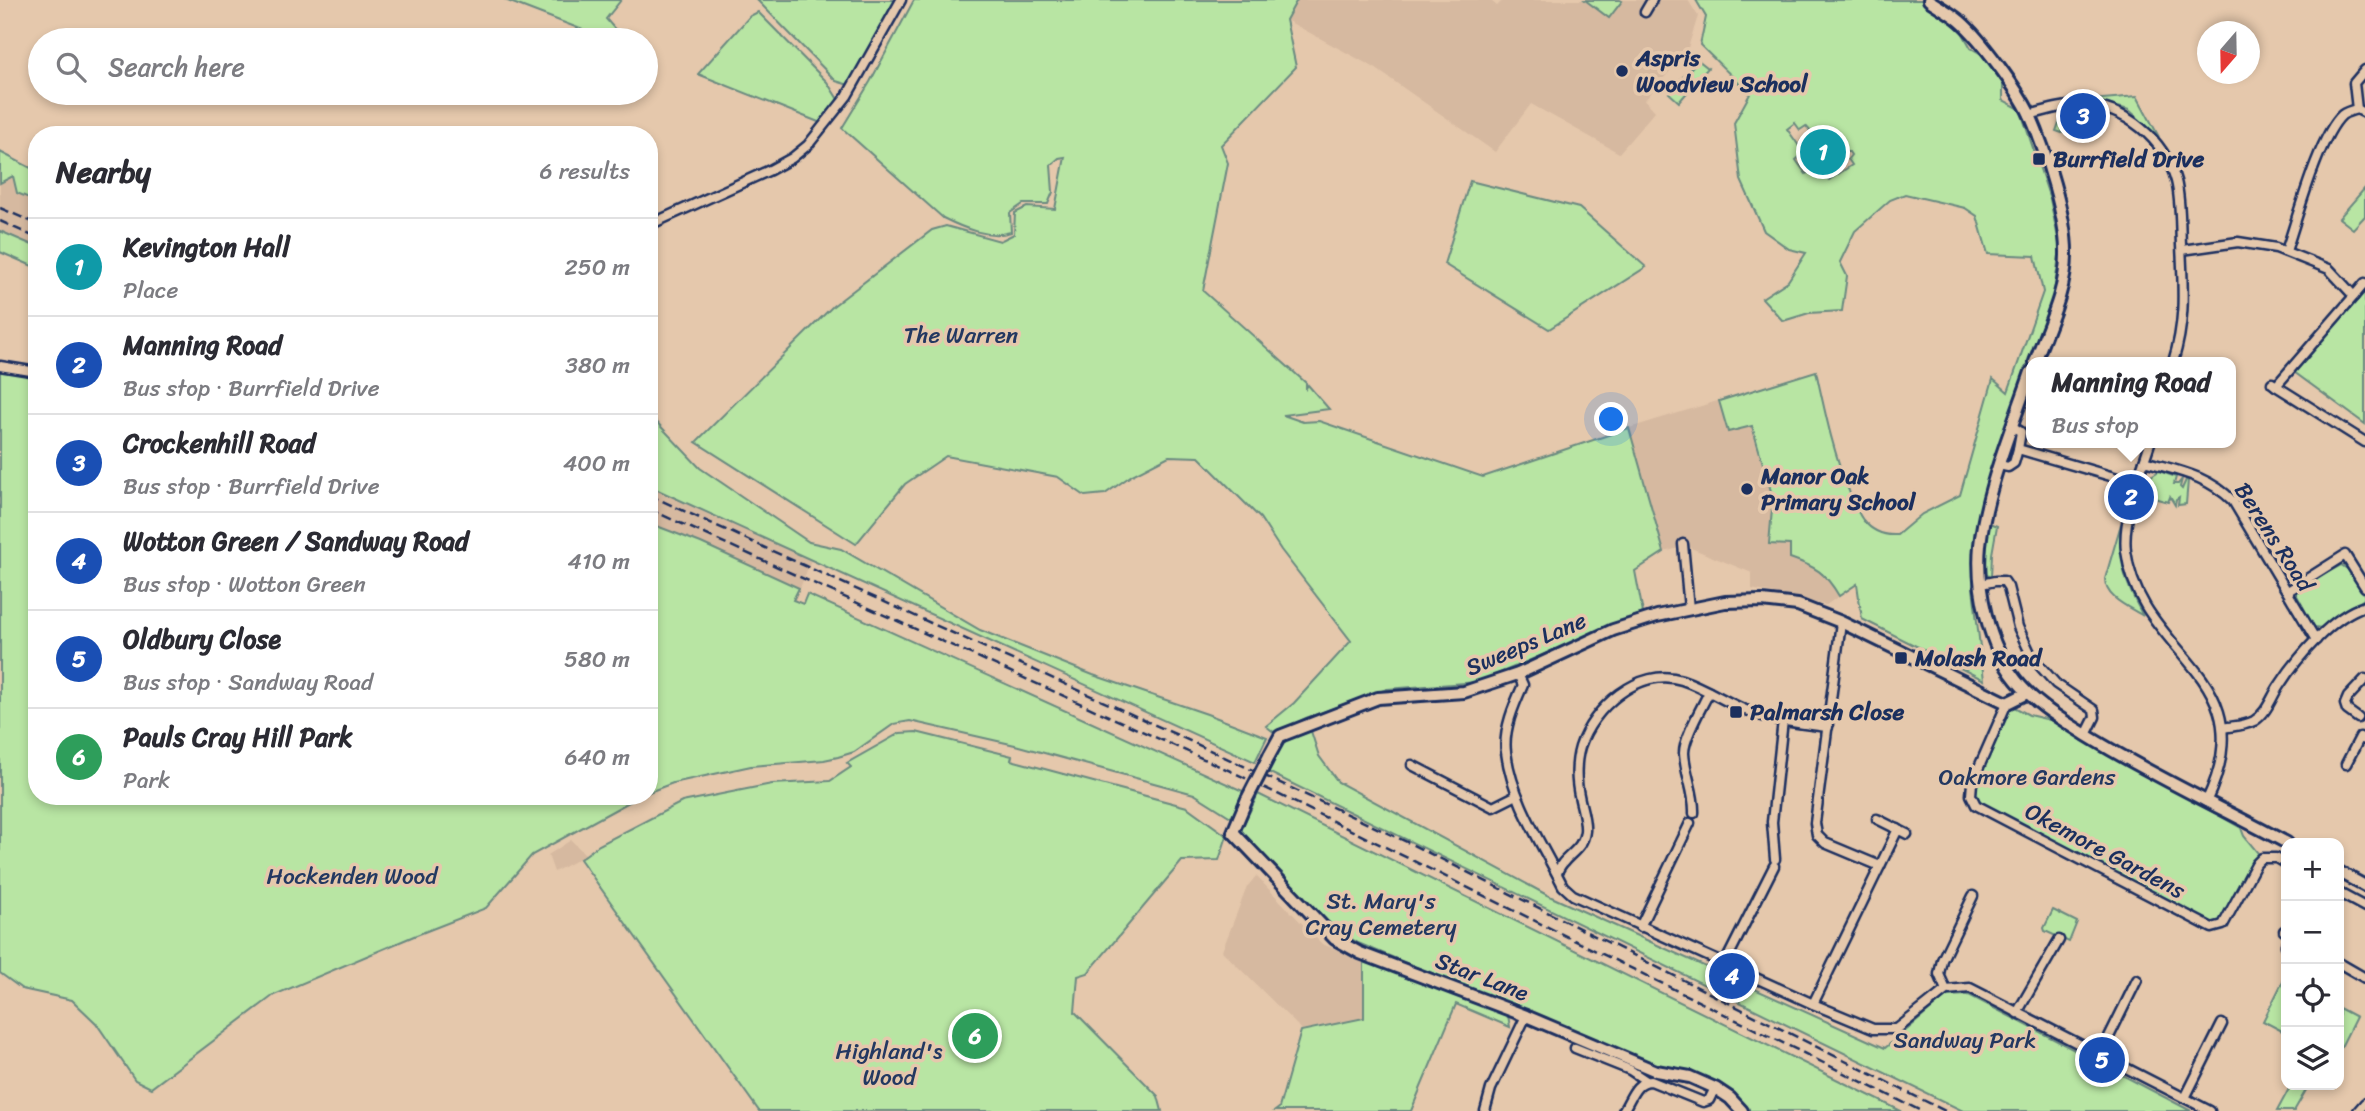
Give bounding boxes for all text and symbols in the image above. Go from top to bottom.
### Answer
north arrow [2197,21,2260,84]
search box [28,28,658,105]
place label: Aspris Woodview School [1635,38,1809,105]
text: Search here [108,44,245,90]
icon: search [52,48,90,86]
marker: Aspris Woodview School [1614,63,1630,79]
pin: 3 [2060,90,2106,142]
pin: 1 [1800,126,1846,178]
place label: Burrfield Drive [2053,139,2204,180]
text: Nearby [56,145,151,199]
text: 6 results [540,151,630,192]
marker: Burrfield Drive [2031,151,2047,167]
text: Kevington Hall [123,224,290,270]
text: 1 [74,247,84,288]
text: 250 m [564,247,630,288]
text: Place [123,270,178,311]
park label: The Warren [904,315,1018,356]
text: Manning Road [123,322,282,368]
text: 2 [72,345,86,386]
text: 380 m [565,345,630,386]
popup [2026,357,2236,448]
text: Manning Road [2052,359,2210,405]
text: Bus stop · Burrfield Drive [123,368,379,409]
your location [1594,402,1628,436]
text: Bus stop [2052,405,2139,446]
text: Crockenhill Road [123,420,315,466]
text: 3 [73,443,85,484]
text: 400 m [563,443,630,484]
place label: Manor Oak Primary School [1760,456,1917,523]
text: Bus stop · Burrfield Drive [123,466,379,507]
pin: 2 [2108,471,2154,523]
street label: Berens Road [2223,474,2326,602]
marker: Manor Oak Primary School [1739,481,1755,497]
text: Wotton Green / Sandway Road [123,518,469,564]
text: 4 [72,541,86,582]
text: 410 m [568,541,630,582]
text: Bus stop · Wotton Green [123,564,366,605]
street label: Sweeps Lane [1459,600,1593,688]
text: Oldbury Close [123,616,281,662]
place label: Molash Road [1914,638,2043,679]
text: 5 [72,639,86,680]
text: 580 m [564,639,630,680]
marker: Molash Road [1893,650,1909,666]
text: Bus stop · Sandway Road [123,662,373,703]
place label: Palmarsh Close [1750,692,1904,733]
marker: Palmarsh Close [1728,704,1744,720]
text: Pauls Cray Hill Park [123,714,353,760]
text: 6 [72,737,86,778]
text: 640 m [564,737,630,778]
park label: Oakmore Gardens [1939,757,2116,798]
text: Park [123,760,170,801]
street label: Okemore Gardens [2017,791,2193,911]
map controls [2281,838,2344,1090]
button: + [2281,838,2344,901]
park label: Hockenden Wood [267,856,439,897]
park label: St. Mary's Cray Cemetery [1305,881,1457,948]
button: − [2281,901,2344,964]
street label: Star Lane [1429,940,1535,1014]
pin: 4 [1709,950,1755,1002]
button: locate [2281,964,2344,1027]
pin: 6 [952,1010,998,1062]
park label: Sandway Park [1893,1020,2037,1061]
button: layers [2281,1027,2344,1090]
park label: Highland's Wood [836,1031,943,1098]
pin: 5 [2079,1034,2125,1086]

